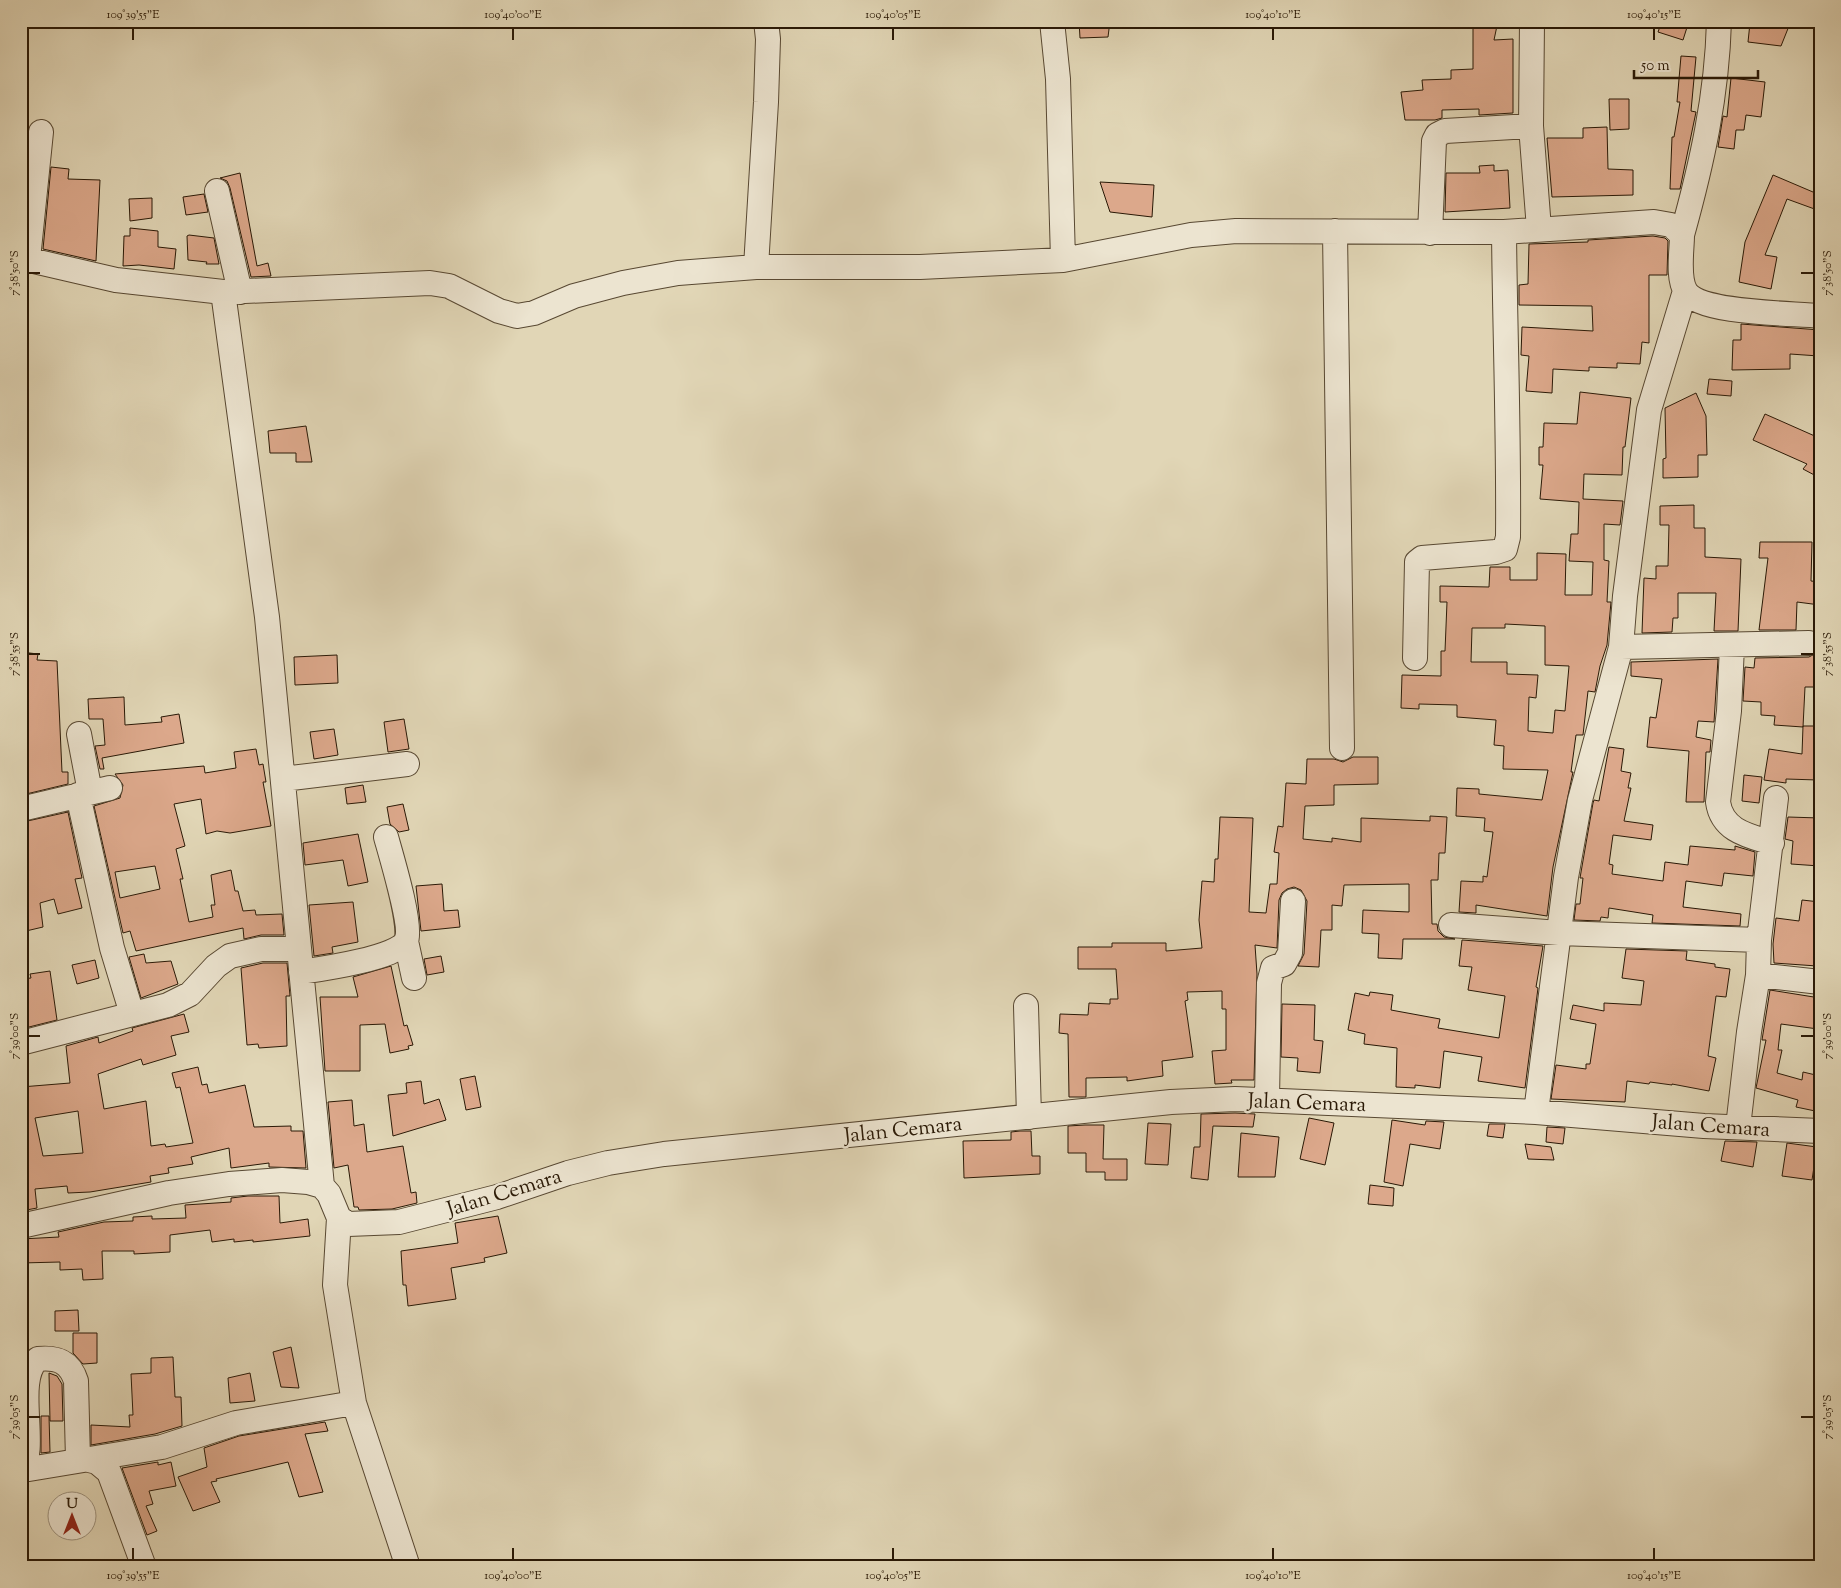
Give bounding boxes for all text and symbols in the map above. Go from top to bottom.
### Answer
text: 109°39'55"E [106,6,160,24]
text: 109°40'00"E [484,6,542,24]
text: 109°40'05"E [865,6,921,24]
text: 109°40'10"E [1245,6,1302,24]
text: 109°40'15"E [1627,6,1682,24]
scale bar [1634,48,1757,80]
text: 50 m [1640,56,1670,77]
text: 7°38'50"S [6,250,24,296]
text: 7°38'50"S [1819,250,1837,296]
text: 7°38'55"S [6,632,24,676]
text: 7°38'55"S [1819,632,1837,676]
text: 7°39'00"S [6,1013,24,1059]
text: 7°39'00"S [1819,1013,1837,1059]
street label: Jalan Cemara [1246,1087,1367,1121]
street label: Jalan Cemara [1650,1108,1771,1146]
street label: Jalan Cemara [842,1110,964,1152]
street label: Jalan Cemara [443,1162,566,1226]
text: 7°39'05"S [6,1395,24,1439]
text: 7°39'05"S [1819,1395,1837,1439]
north arrow [48,1490,98,1540]
text: U [66,1495,78,1515]
text: 109°39'55"E [106,1567,160,1585]
text: 109°40'00"E [484,1567,542,1585]
text: 109°40'05"E [865,1567,921,1585]
text: 109°40'10"E [1245,1567,1302,1585]
text: 109°40'15"E [1627,1567,1682,1585]

